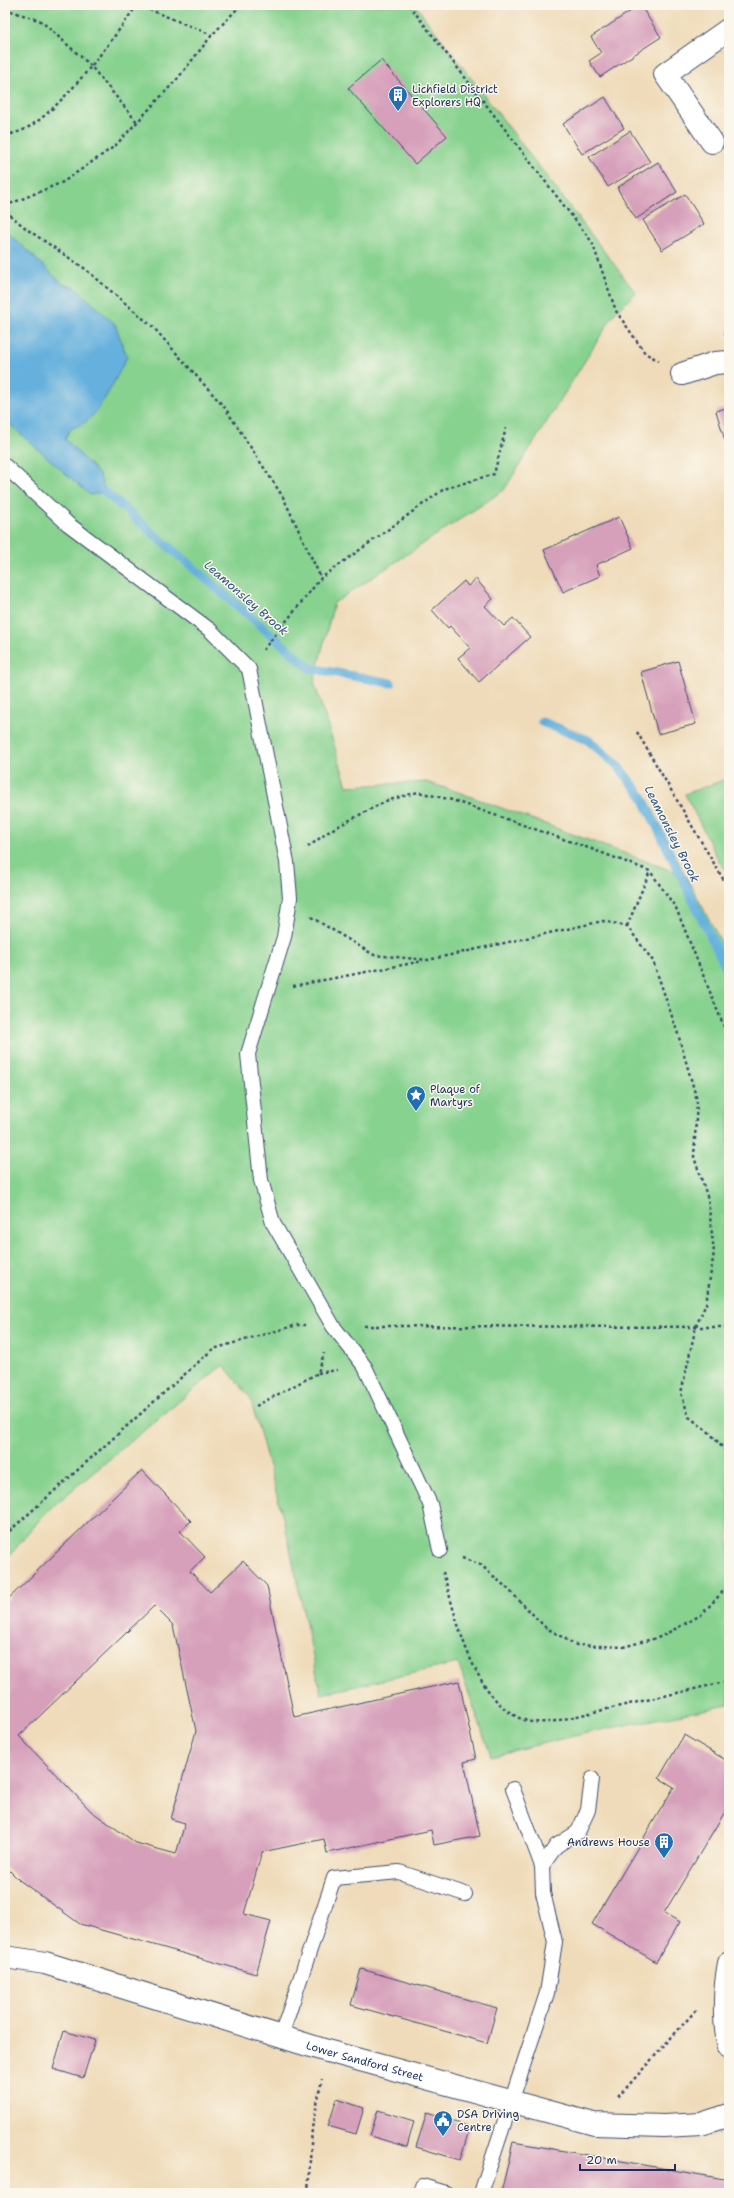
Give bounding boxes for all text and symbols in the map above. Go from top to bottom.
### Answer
place label: Lichfield District Explorers HQ [412,82,498,110]
building icon: Lichfield District Explorers HQ [387,84,409,112]
water label: Leamonsley Brook [201,557,292,639]
water label: Leamonsley Brook [641,783,703,885]
place label: Plaque of Martyrs [430,1082,481,1110]
place icon: Plaque of Martyrs [405,1084,427,1112]
building icon: Andrews House [653,1831,675,1859]
place label: Andrews House [567,1835,650,1850]
street label: Lower Sandford Street [304,2038,425,2085]
place label: DSA Driving Centre [457,2107,519,2135]
public building icon: DSA Driving Centre [432,2109,454,2137]
scale bar [580,2146,675,2172]
text: 20 m [586,2152,617,2168]

